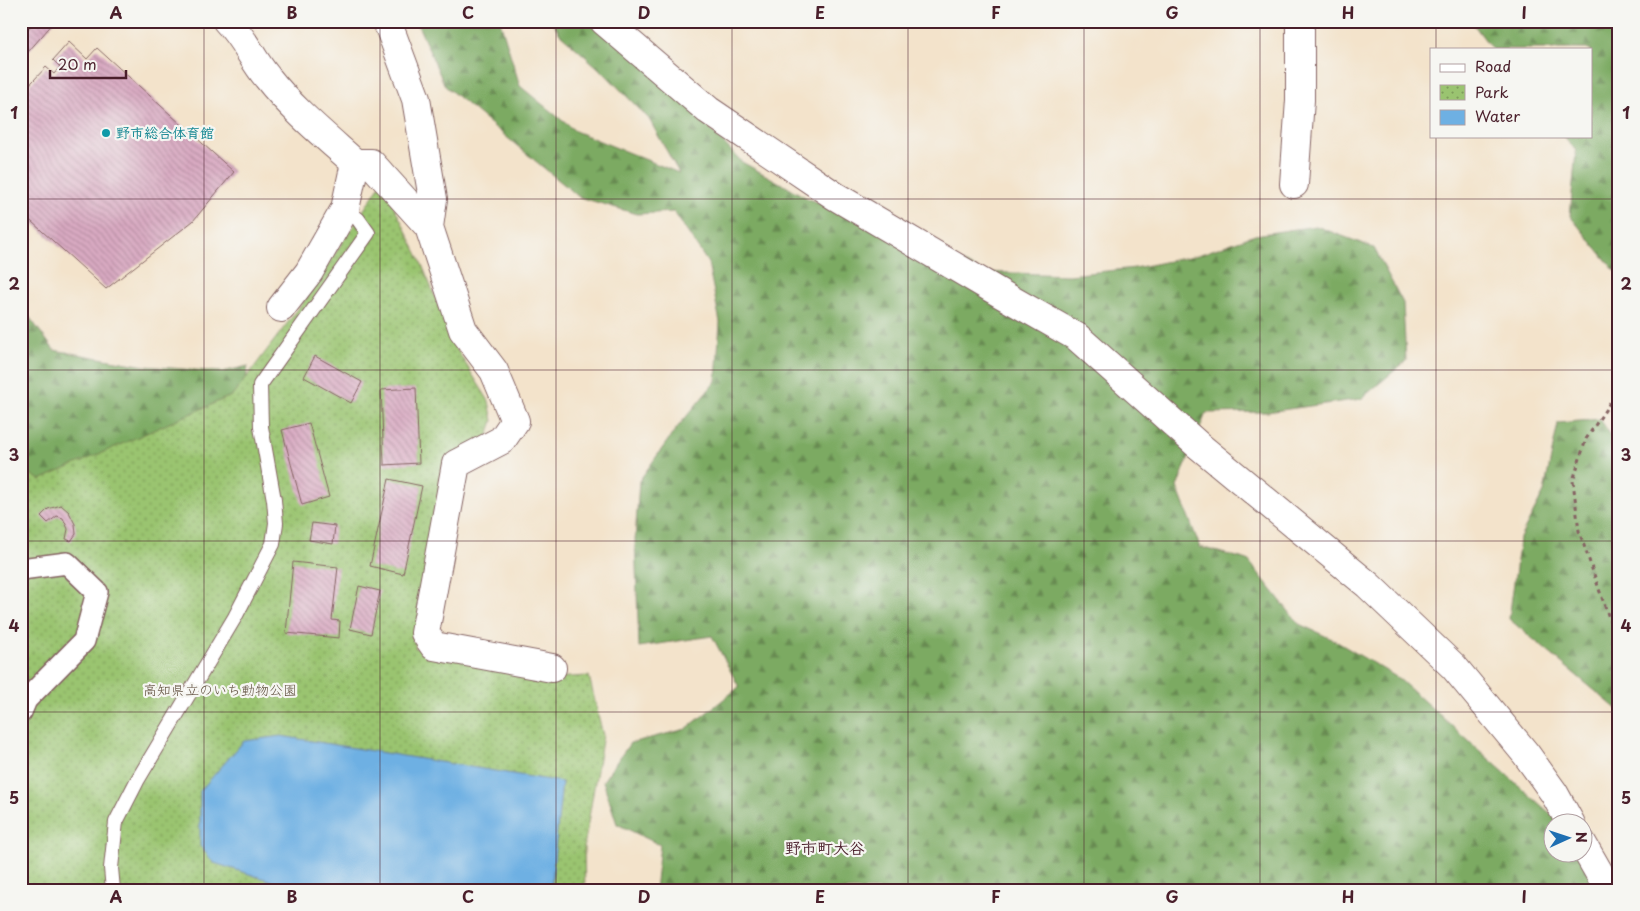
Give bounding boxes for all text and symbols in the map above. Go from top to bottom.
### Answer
text: A [110,0,123,24]
text: B [287,0,298,24]
text: C [462,0,474,24]
text: D [638,0,650,24]
text: E [815,0,825,24]
text: F [991,0,1001,24]
text: G [1165,0,1179,24]
text: H [1342,0,1354,24]
text: I [1521,0,1527,24]
scale bar [50,48,126,80]
legend [1430,48,1592,138]
text: 20 m [58,52,97,75]
text: Road [1475,54,1511,77]
text: Park [1475,80,1509,103]
text: 1 [10,100,18,124]
text: 1 [1622,100,1630,124]
text: Water [1475,104,1520,127]
place label: 野市総合体育館 [116,122,214,143]
marker: 野市総合体育館 [100,127,112,139]
text: 2 [8,271,20,295]
text: 2 [1620,271,1632,295]
text: 3 [9,442,19,466]
text: 3 [1621,442,1631,466]
text: 4 [9,613,20,637]
text: 4 [1621,613,1632,637]
park label: 高知県立のいち動物公園 [143,679,297,700]
text: 5 [9,785,19,809]
text: 5 [1621,785,1631,809]
north arrow [1542,814,1592,864]
text: N [1571,831,1592,843]
district label: 野市町大谷 [785,835,865,859]
text: A [110,884,123,908]
text: B [287,884,298,908]
text: C [462,884,474,908]
text: D [638,884,650,908]
text: E [815,884,825,908]
text: F [991,884,1001,908]
text: G [1165,884,1179,908]
text: H [1342,884,1354,908]
text: I [1521,884,1527,908]

